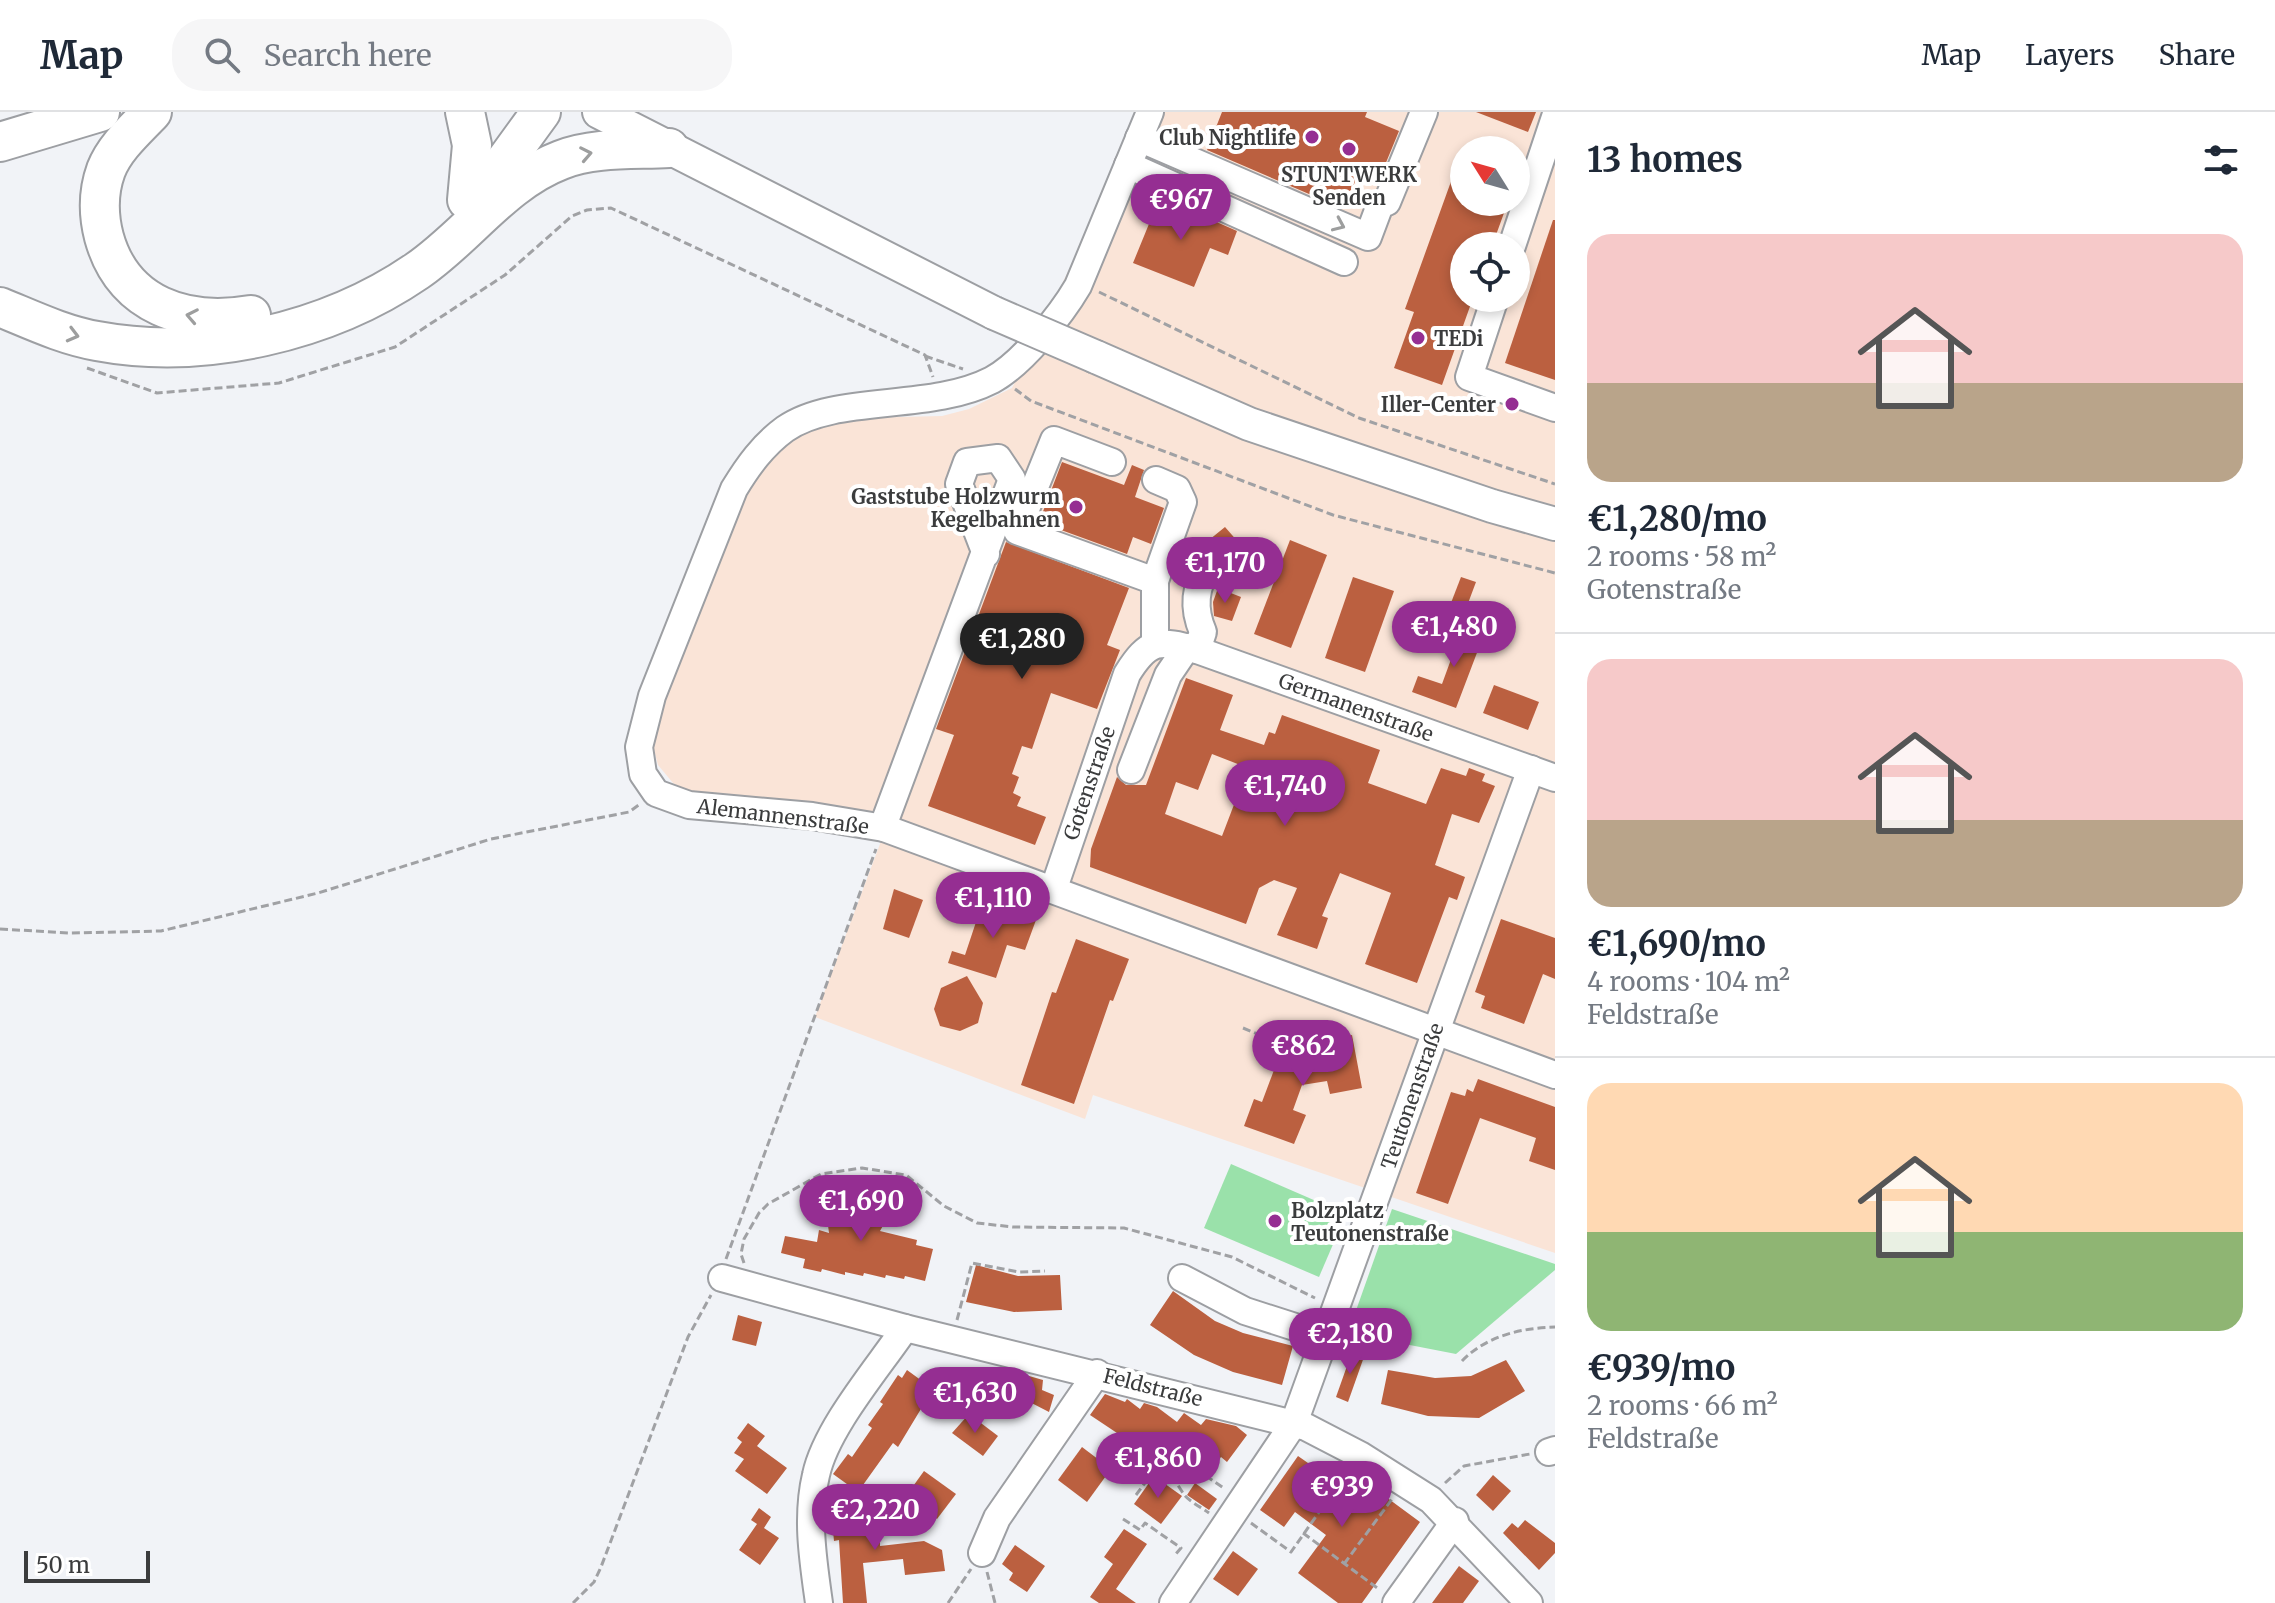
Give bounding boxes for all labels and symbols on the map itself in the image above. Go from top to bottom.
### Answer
place label: Club Nightlife [1159,125,1296,150]
marker: Club Nightlife [1303,128,1321,146]
north arrow [1450,136,1530,216]
marker: STUNTWERK Senden [1340,140,1358,158]
one-way arrow [579,146,593,163]
place label: STUNTWERK Senden [1281,162,1417,210]
pin: €967 [1134,174,1228,242]
one-way arrow [1331,215,1345,231]
one-way arrow [186,308,199,325]
one-way arrow [65,325,79,342]
place label: TEDi [1434,326,1484,351]
marker: TEDi [1409,329,1427,347]
place label: Iller-Center [1381,392,1496,417]
marker: Iller-Center [1503,395,1521,413]
place label: Gaststube Holzwurm Kegelbahnen [851,484,1060,532]
marker: Gaststube Holzwurm Kegelbahnen [1067,498,1085,516]
pin: €1,170 [1160,537,1290,605]
pin: €1,480 [1389,601,1519,669]
pin: €1,280 [957,613,1087,681]
street label: Germanenstraße [1275,667,1437,747]
street label: Gotenstraße [1058,723,1120,843]
pin: €1,740 [1220,760,1350,828]
street label: Alemannenstraße [695,793,870,839]
pin: €1,110 [928,872,1058,940]
pin: €862 [1256,1020,1350,1088]
street label: Teutonenstraße [1375,1020,1449,1172]
pin: €1,690 [796,1175,926,1243]
place label: Bolzplatz Teutonenstraße [1291,1198,1449,1246]
marker: Bolzplatz Teutonenstraße [1266,1212,1284,1230]
pin: €2,180 [1285,1308,1415,1376]
street label: Feldstraße [1101,1363,1205,1411]
pin: €1,630 [910,1367,1040,1435]
pin: €1,860 [1093,1432,1223,1500]
pin: €939 [1295,1461,1389,1529]
pin: €2,220 [810,1484,940,1552]
scale bar [24,1547,150,1583]

